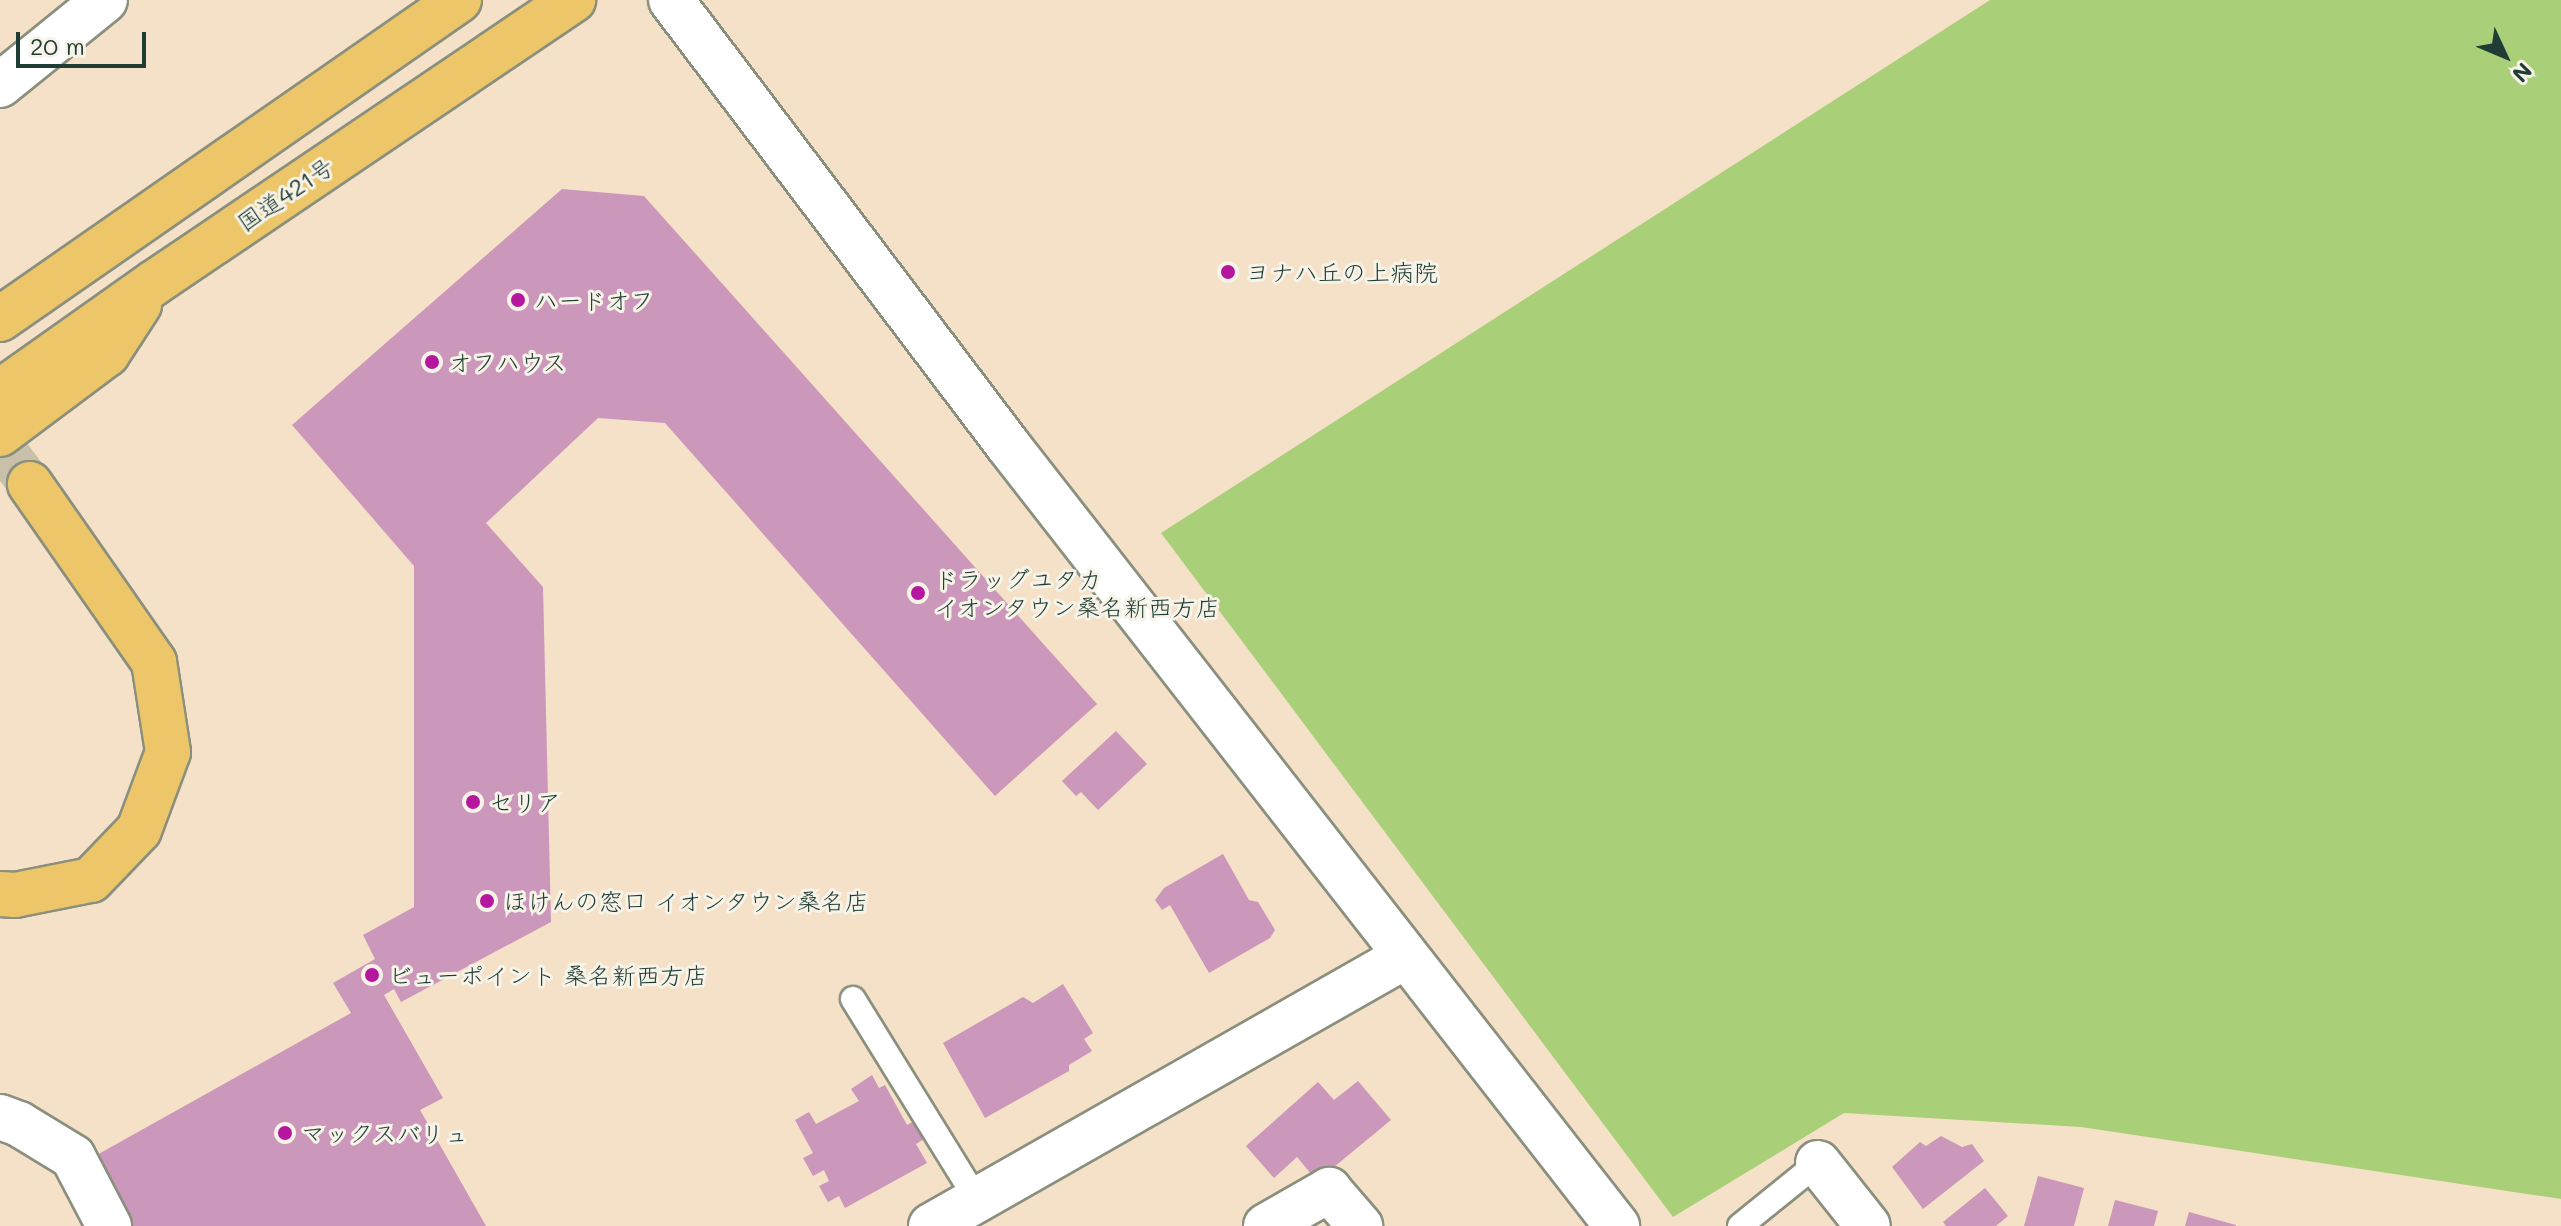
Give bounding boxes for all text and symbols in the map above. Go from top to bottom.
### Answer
scale bar [20,16,150,66]
north arrow [2465,16,2545,96]
text: 20 m [30,30,85,61]
text: N [2506,57,2539,89]
street label: 国道421号 [231,151,339,237]
place label: ヨナハ丘の上病院 [1246,258,1438,286]
marker: ヨナハ丘の上病院 [1217,261,1239,283]
place label: ハードオフ [534,286,654,314]
marker: ハードオフ [509,291,527,309]
place label: オフハウス [448,348,568,376]
marker: オフハウス [423,353,441,371]
place label: ドラッグユタカ イオンタウン桑名新西方店 [934,565,1222,621]
marker: ドラッグユタカ イオンタウン桑名新西方店 [909,584,927,602]
place label: セリア [489,788,561,816]
marker: セリア [464,793,482,811]
place label: ほけんの窓口 イオンタウン桑名店 [503,887,871,915]
marker: ほけんの窓口 イオンタウン桑名店 [478,892,496,910]
place label: ビューポイント 桑名新西方店 [388,961,708,989]
marker: ビューポイント 桑名新西方店 [363,966,381,984]
place label: マックスバリュ [301,1119,469,1147]
marker: マックスバリュ [276,1124,294,1142]

